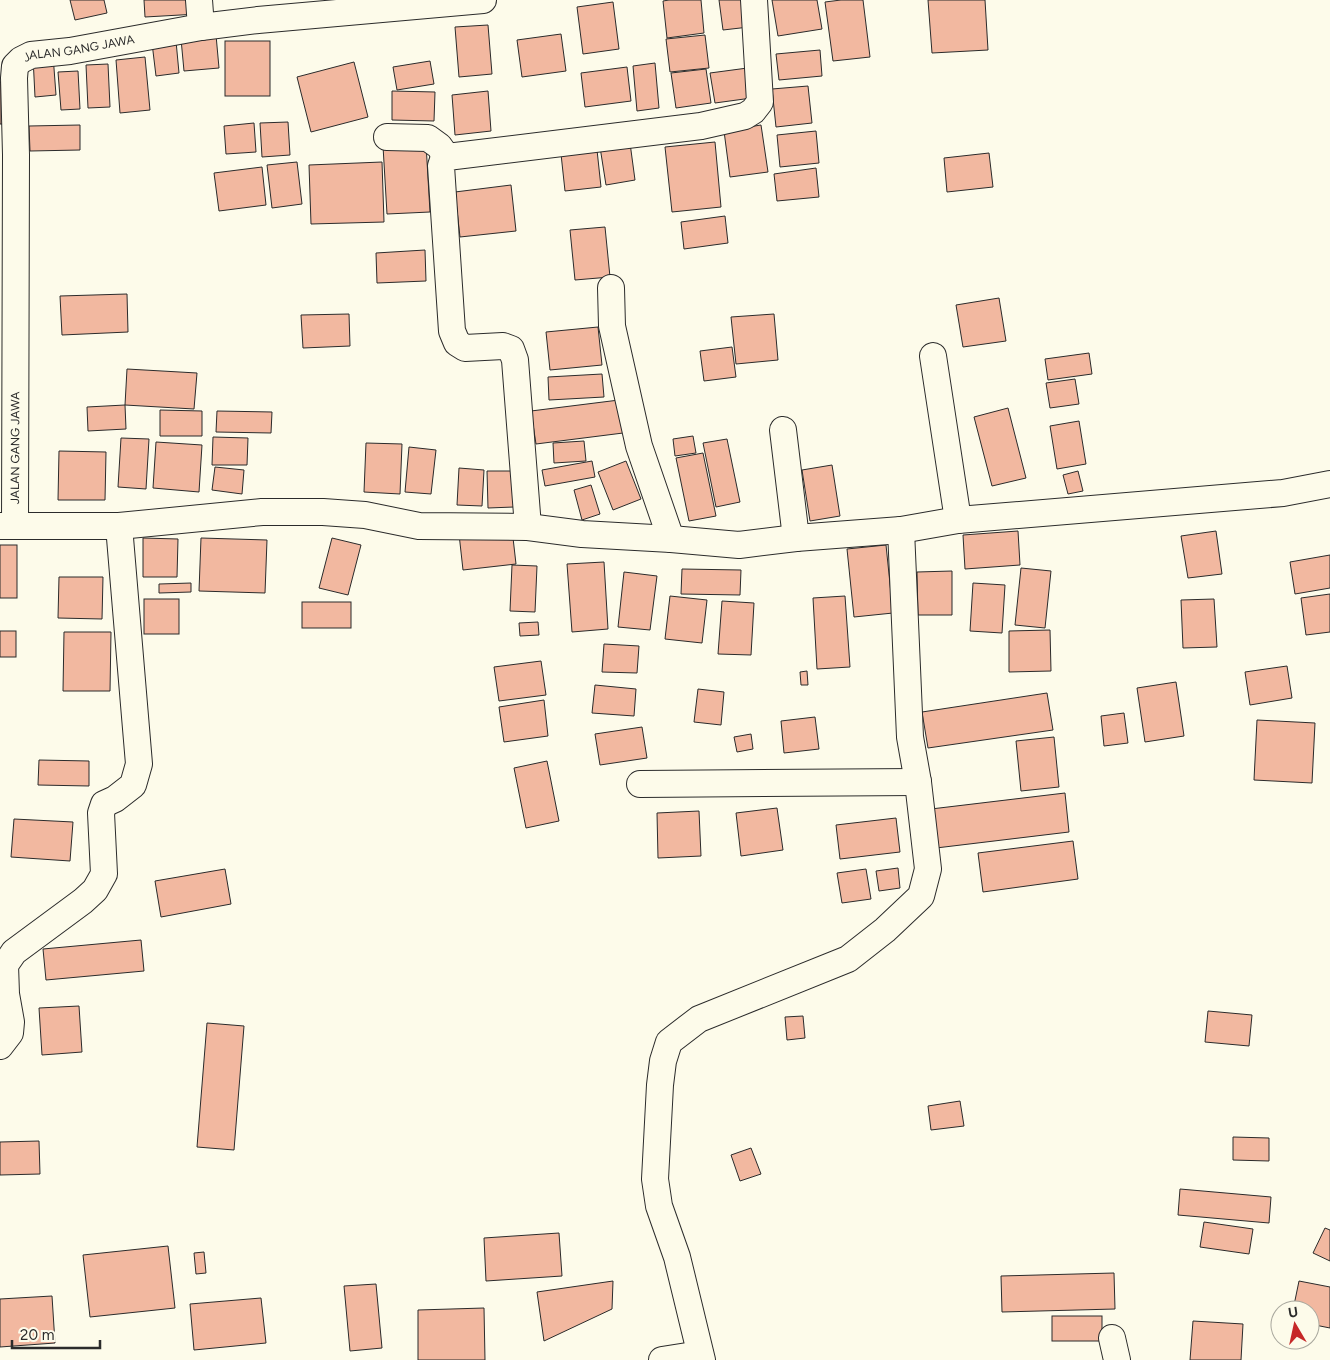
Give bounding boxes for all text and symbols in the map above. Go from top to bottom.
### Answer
street label: JALAN GANG JAWA [21,32,136,65]
street label: JALAN GANG JAWA [8,392,22,504]
north arrow [1270,1300,1320,1350]
text: U [1287,1303,1299,1322]
scale bar [12,1318,100,1350]
text: 20 m [20,1326,54,1344]

